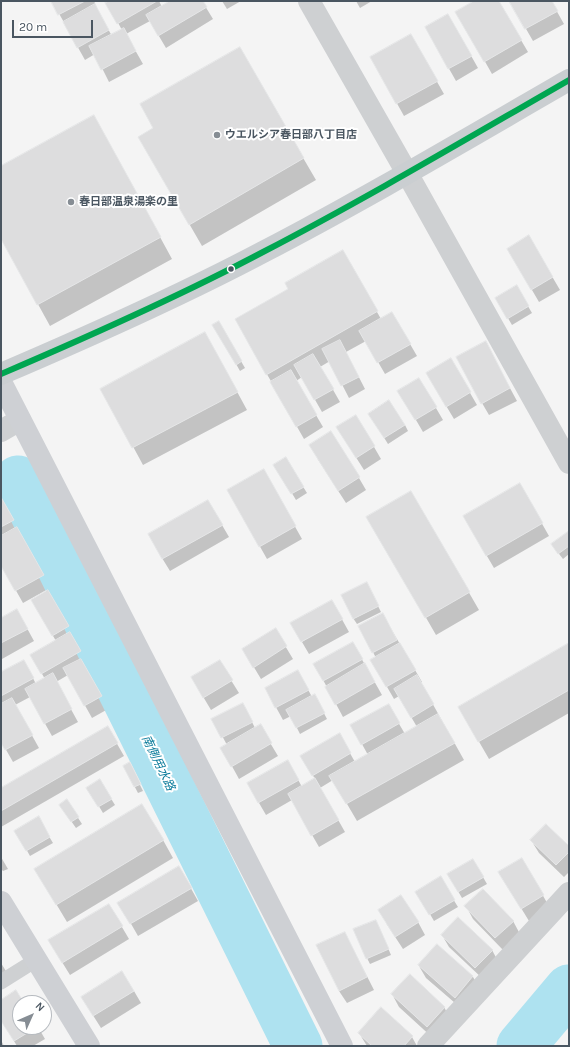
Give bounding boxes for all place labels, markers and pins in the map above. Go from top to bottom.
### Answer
place label: ウエルシア春日部八丁目店 [225,128,357,142]
marker: ウエルシア春日部八丁目店 [212,130,222,140]
place label: 春日部温泉湯楽の里 [79,195,178,209]
marker: 春日部温泉湯楽の里 [66,197,76,207]
unlabelled marker [226,264,236,274]

